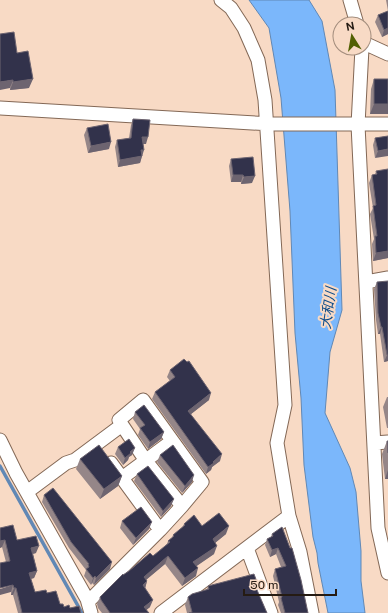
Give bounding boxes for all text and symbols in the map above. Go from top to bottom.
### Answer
north arrow [332,16,372,56]
text: N [345,19,355,33]
water label: 大和川 [317,284,339,330]
scale bar [244,571,336,597]
text: 50 m [250,578,278,592]

